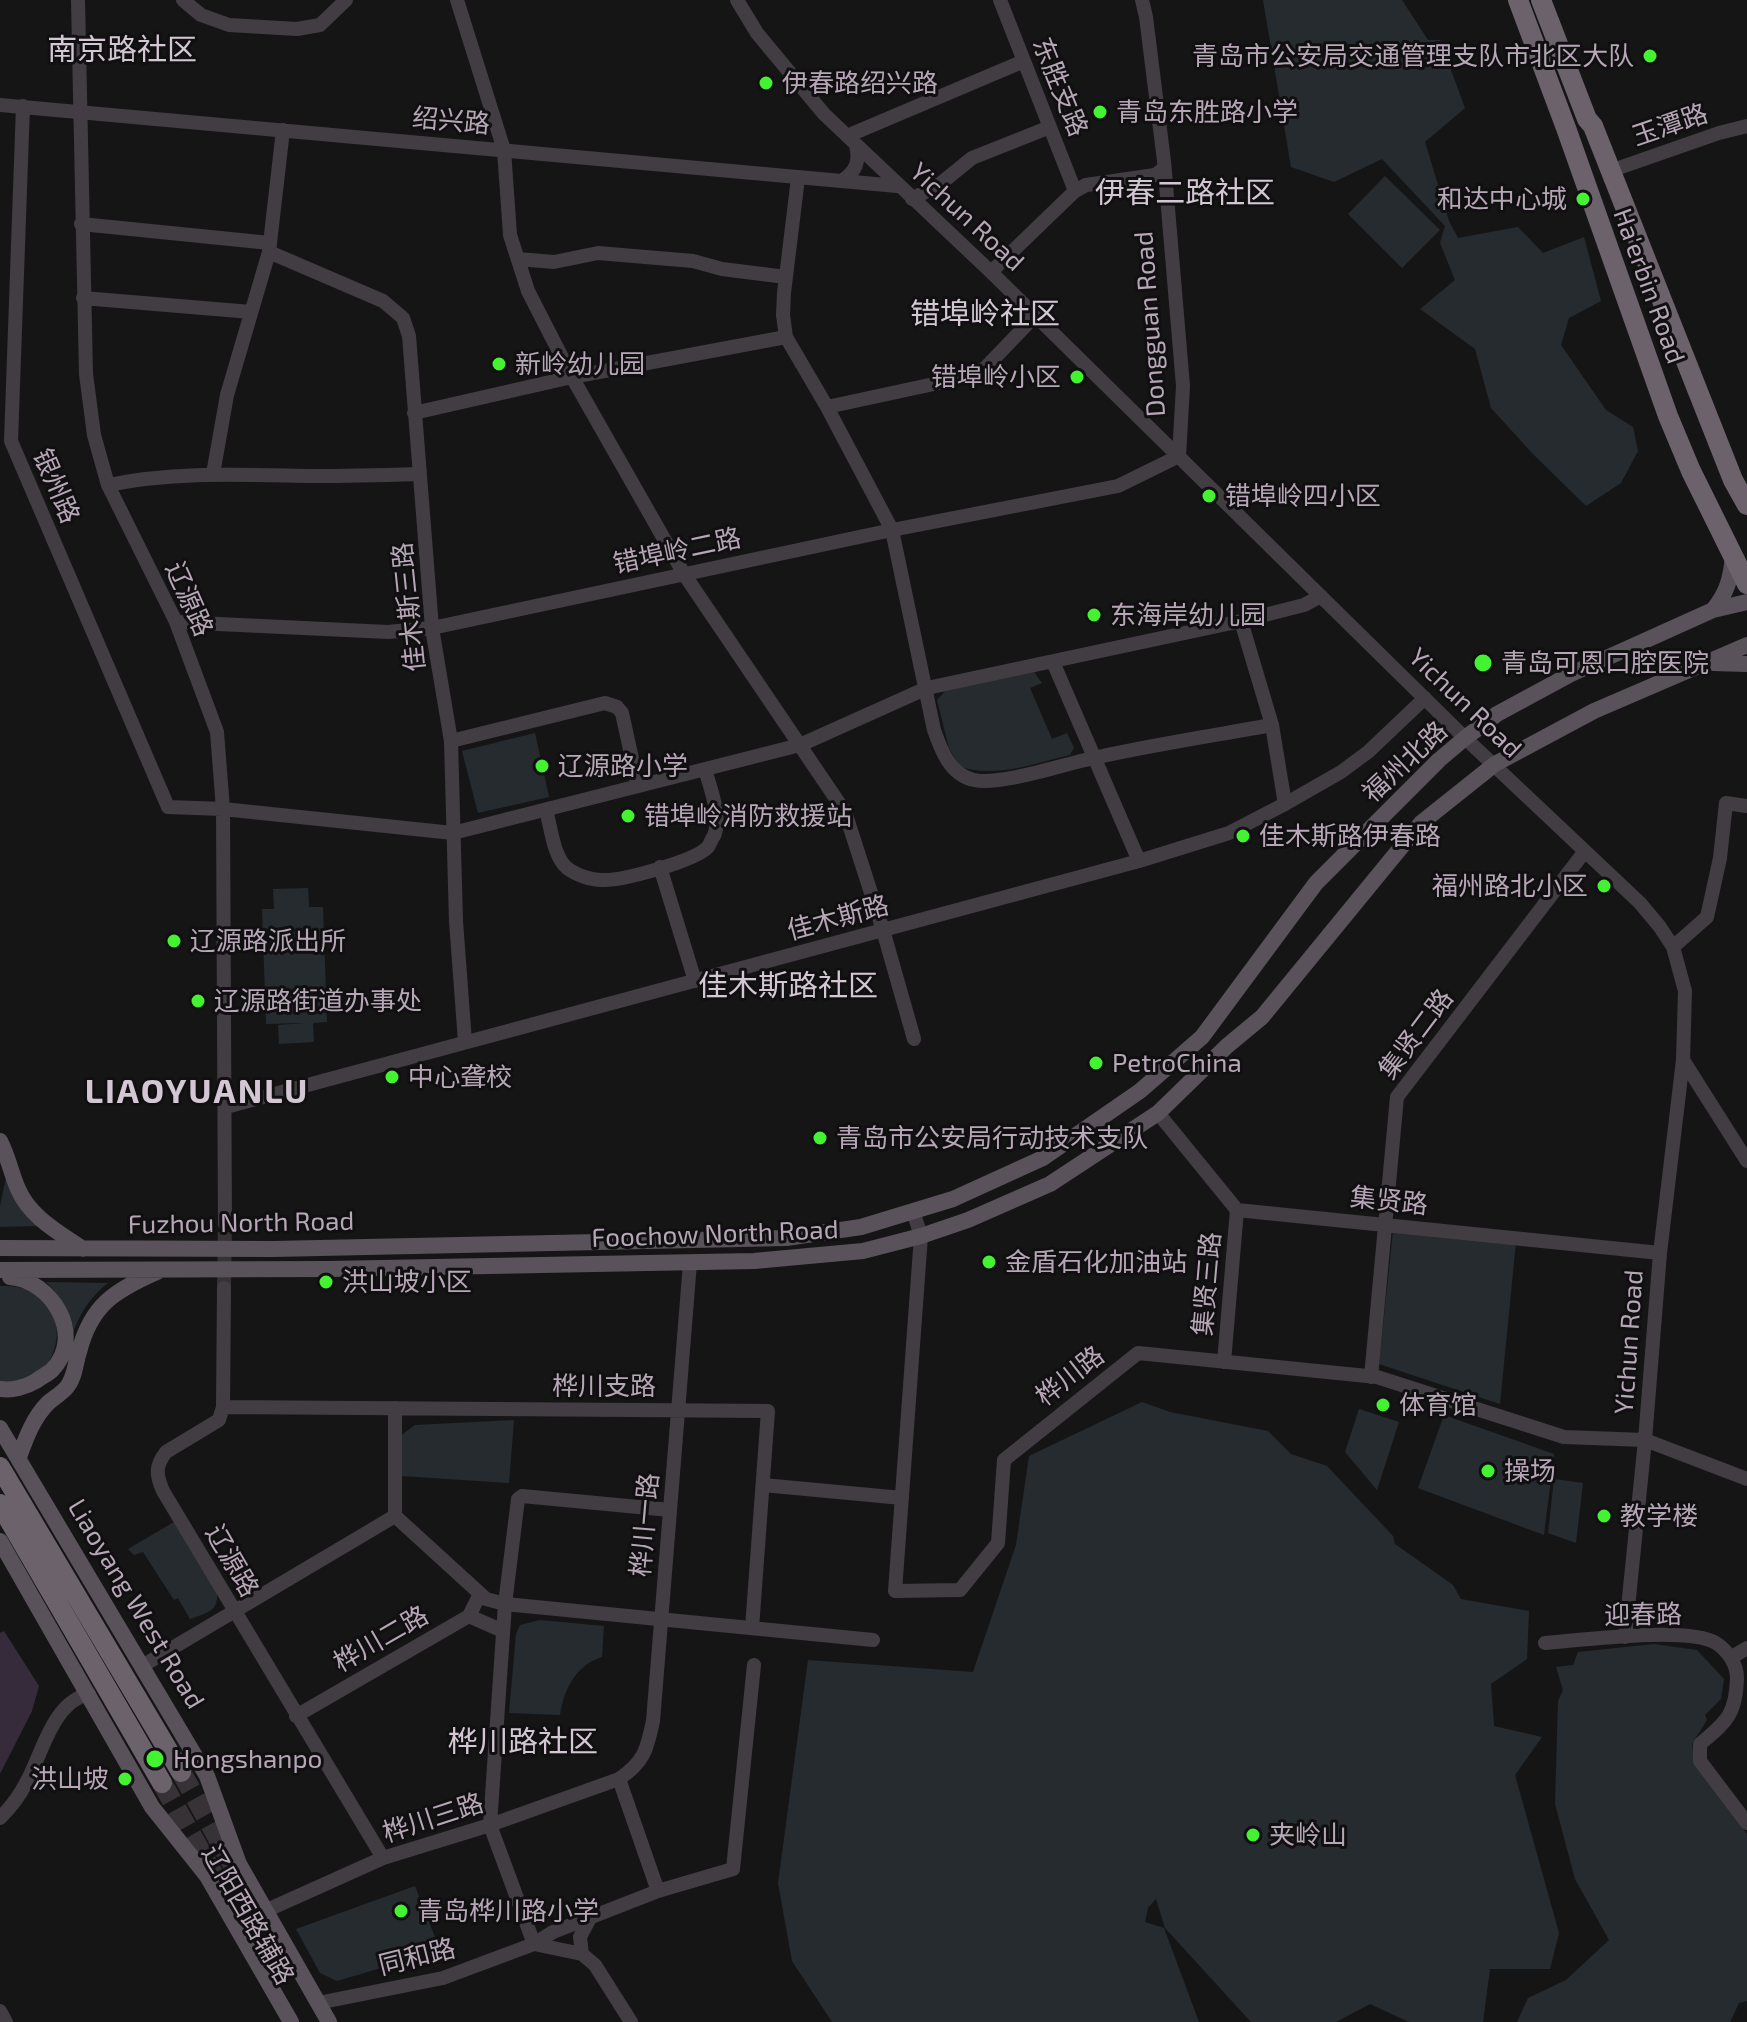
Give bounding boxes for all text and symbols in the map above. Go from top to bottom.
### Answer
district label: 南京路社区 [47,32,197,68]
street label: 东胜支路 [1026,33,1094,141]
place label: 青岛市公安局交通管理支队市北区大队 [1192,40,1634,72]
marker: 青岛市公安局交通管理支队市北区大队 [1641,47,1659,65]
place label: 伊春路绍兴路 [782,67,938,99]
marker: 伊春路绍兴路 [757,74,775,92]
place label: 青岛东胜路小学 [1116,96,1298,128]
street label: 玉潭路 [1628,98,1712,152]
street label: 绍兴路 [411,102,491,140]
marker: 青岛东胜路小学 [1091,103,1109,121]
street label: Yichun Road [903,156,1031,278]
district label: 伊春二路社区 [1095,175,1275,211]
place label: 和达中心城 [1437,183,1567,215]
marker: 和达中心城 [1574,190,1592,208]
street label: Ha'erbin Road [1607,204,1691,368]
street label: Dongguan Road [1128,230,1172,418]
district label: 错埠岭社区 [910,296,1060,332]
place label: 新岭幼儿园 [515,348,645,380]
marker: 新岭幼儿园 [490,355,508,373]
place label: 错埠岭小区 [931,361,1061,393]
marker: 错埠岭小区 [1068,368,1086,386]
street label: 银州路 [26,444,86,528]
place label: 错埠岭四小区 [1225,480,1381,512]
marker: 错埠岭四小区 [1200,487,1218,505]
street label: 错埠岭二路 [610,522,744,580]
street label: 佳木斯三路 [387,541,431,673]
street label: 辽源路 [159,557,219,641]
place label: 东海岸幼儿园 [1110,599,1266,631]
marker: 东海岸幼儿园 [1085,606,1103,624]
street label: Yichun Road [1402,642,1528,764]
place label: 青岛可恩口腔医院 [1501,647,1709,679]
marker: 青岛可恩口腔医院 [1472,652,1494,674]
street label: 福州北路 [1356,715,1454,809]
place label: 辽源路小学 [558,750,688,782]
marker: 辽源路小学 [533,757,551,775]
place label: 错埠岭消防救援站 [644,800,852,832]
marker: 错埠岭消防救援站 [619,807,637,825]
place label: 佳木斯路伊春路 [1259,820,1441,852]
marker: 佳木斯路伊春路 [1234,827,1252,845]
place label: 福州路北小区 [1432,870,1588,902]
marker: 福州路北小区 [1595,877,1613,895]
street label: 佳木斯路 [784,889,892,947]
place label: 辽源路派出所 [190,925,346,957]
marker: 辽源路派出所 [165,932,183,950]
district label: 佳木斯路社区 [698,968,878,1004]
street label: 集贤二路 [1372,983,1460,1085]
place label: 辽源路街道办事处 [214,985,422,1017]
marker: 辽源路街道办事处 [189,992,207,1010]
place label: PetroChina [1112,1047,1242,1079]
marker: PetroChina [1087,1054,1105,1072]
place label: 中心聋校 [408,1061,512,1093]
marker: 中心聋校 [383,1068,401,1086]
district label: LIAOYUANLU [85,1072,309,1112]
place label: 青岛市公安局行动技术支队 [836,1122,1148,1154]
marker: 青岛市公安局行动技术支队 [811,1129,829,1147]
street label: 集贤路 [1349,1181,1429,1221]
street label: Fuzhou North Road [128,1205,354,1241]
street label: Foochow North Road [591,1214,839,1254]
street label: 集贤三路 [1187,1231,1227,1337]
place label: 金盾石化加油站 [1005,1246,1187,1278]
marker: 金盾石化加油站 [980,1253,998,1271]
place label: 洪山坡小区 [342,1266,472,1298]
street label: Yichun Road [1608,1269,1650,1415]
marker: 洪山坡小区 [317,1273,335,1291]
street label: 桦川路 [1030,1340,1110,1412]
street label: 桦川支路 [552,1370,656,1402]
place label: 体育馆 [1399,1389,1477,1421]
marker: 体育馆 [1374,1396,1392,1414]
place label: 操场 [1504,1455,1556,1487]
marker: 操场 [1479,1462,1497,1480]
street label: 桦川一路 [625,1472,665,1578]
street label: Liaoyang West Road [61,1494,211,1714]
place label: 教学楼 [1620,1500,1698,1532]
marker: 教学楼 [1595,1507,1613,1525]
street label: 辽源路 [199,1519,265,1603]
street label: 桦川二路 [328,1599,434,1679]
street label: 迎春路 [1604,1599,1682,1631]
district label: 桦川路社区 [448,1724,598,1760]
place label: Hongshanpo [173,1743,322,1775]
marker: Hongshanpo [144,1748,166,1770]
place label: 洪山坡 [31,1763,109,1795]
marker: 洪山坡 [116,1770,134,1788]
street label: 桦川三路 [379,1787,487,1849]
place label: 夹岭山 [1269,1819,1347,1851]
marker: 夹岭山 [1244,1826,1262,1844]
street label: 辽阳西路辅路 [195,1840,301,1990]
place label: 青岛桦川路小学 [417,1895,599,1927]
marker: 青岛桦川路小学 [392,1902,410,1920]
street label: 同和路 [375,1932,459,1982]

